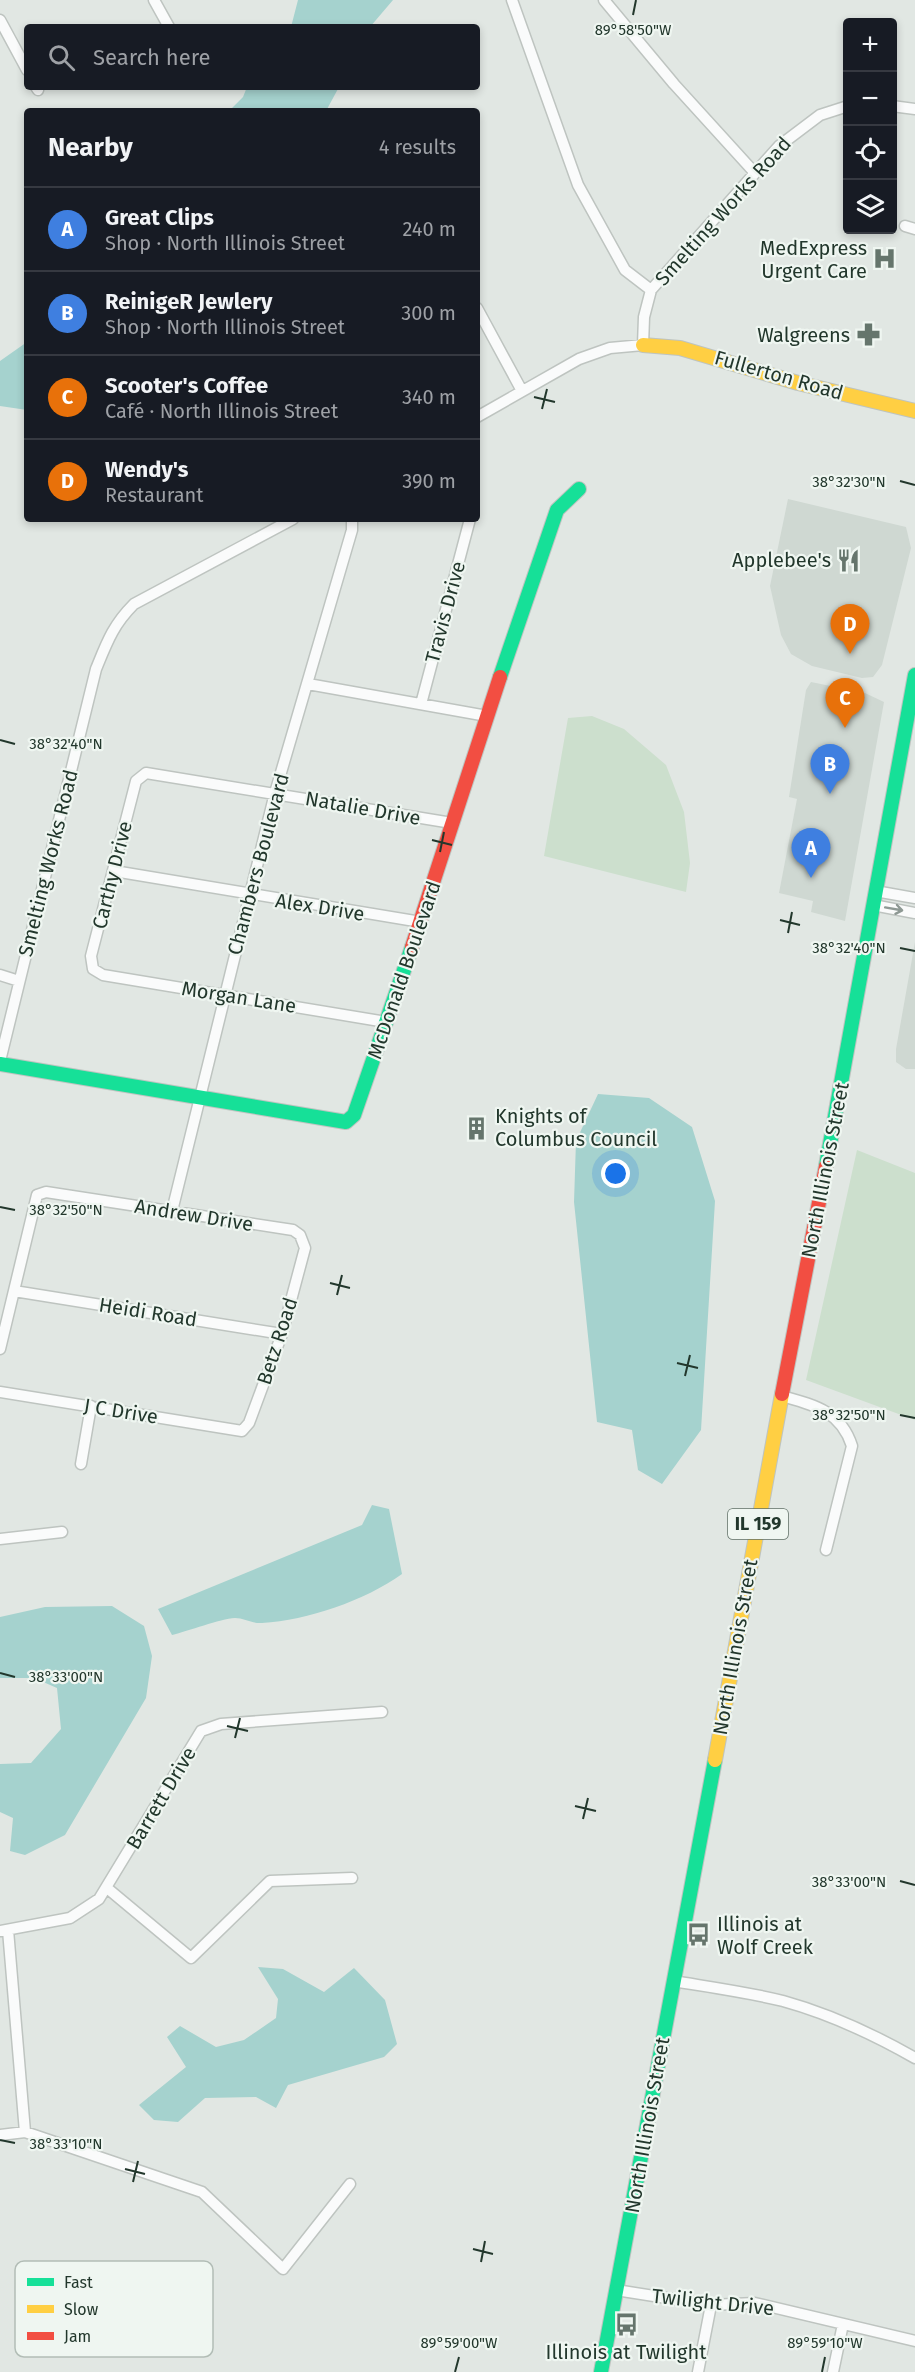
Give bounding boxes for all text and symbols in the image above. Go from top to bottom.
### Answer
map controls [843,18,897,234]
button: + [843,18,897,72]
text: 89°58'50"W [595,21,672,39]
search box [24,24,480,90]
icon: search [45,41,78,74]
text: Search here [93,44,211,71]
button: − [843,72,897,126]
button: locate [843,126,897,180]
text: Nearby [48,132,133,163]
street label: Smelting Works Road [650,132,796,290]
text: 4 results [379,135,456,159]
button: layers [843,180,897,234]
text: Great Clips [105,204,214,231]
text: A [62,217,73,241]
text: 240 m [402,217,456,241]
text: Shop · North Illinois Street [105,231,345,255]
place label: MedExpress Urgent Care [760,236,867,283]
hospital icon: MedExpress Urgent Care [872,246,898,272]
text: ReinigeR Jewlery [105,288,272,315]
text: B [61,301,74,325]
text: 300 m [401,301,456,325]
text: Shop · North Illinois Street [105,315,345,339]
pharmacy icon: Walgreens [855,322,881,348]
place label: Walgreens [757,323,850,347]
street label: Fullerton Road [712,345,846,405]
text: Scooter's Coffee [105,372,268,399]
text: C [62,385,73,409]
text: 340 m [402,385,456,409]
text: Café · North Illinois Street [105,399,338,423]
text: Wendy's [105,456,189,483]
text: D [61,469,74,493]
text: 390 m [402,469,456,493]
text: 38°32'30"N [812,473,886,491]
text: Restaurant [105,483,203,507]
restaurant icon: Applebee's [836,547,862,573]
place label: Applebee's [732,548,831,572]
street label: Travis Drive [420,558,470,666]
pin: D [830,604,870,654]
pin: C [826,678,864,728]
text: 38°32'40"N [29,735,103,753]
pin: B [810,744,850,794]
street label: Smelting Works Road [13,767,83,959]
street label: Chambers Boulevard [222,771,294,957]
street label: Natalie Drive [303,786,423,830]
street label: Carthy Drive [87,819,137,931]
pin: A [792,828,830,878]
street label: McDonald Boulevard [362,878,446,1062]
street label: Alex Drive [274,888,366,926]
one-way arrow [884,904,903,915]
text: 38°32'40"N [812,939,886,957]
street label: Morgan Lane [180,976,298,1018]
street label: North Illinois Street [796,1079,854,1260]
place label: Knights of Columbus Council [495,1104,657,1151]
building icon: Knights of Columbus Council [464,1115,490,1141]
your location [601,1159,630,1188]
street label: Andrew Drive [133,1194,255,1236]
text: 38°32'50"N [29,1201,103,1219]
street label: Heidi Road [97,1292,199,1332]
street label: Betz Road [252,1294,302,1388]
street label: J C Drive [82,1393,160,1429]
text: 38°32'50"N [812,1406,886,1424]
road number: IL 159 [728,1509,788,1539]
street label: North Illinois Street [708,1556,762,1737]
text: 38°33'00"N [29,1668,103,1686]
street label: Barrett Drive [121,1742,201,1854]
text: 38°33'00"N [812,1873,886,1891]
place label: Illinois at Wolf Creek [717,1912,814,1959]
bus stop icon: Illinois at Wolf Creek [686,1922,712,1948]
street label: North Illinois Street [620,2034,674,2215]
text: 38°33'10"N [30,2135,102,2153]
legend [15,2261,213,2357]
text: Fast [64,2273,93,2292]
street label: Twilight Drive [651,2284,775,2320]
text: Slow [64,2300,99,2319]
bus stop icon: Illinois at Twilight [613,2312,639,2338]
text: Jam [64,2327,91,2346]
text: 89°59'00"W [421,2334,498,2352]
text: 89°59'10"W [787,2334,863,2352]
place label: Illinois at Twilight [546,2340,707,2364]

